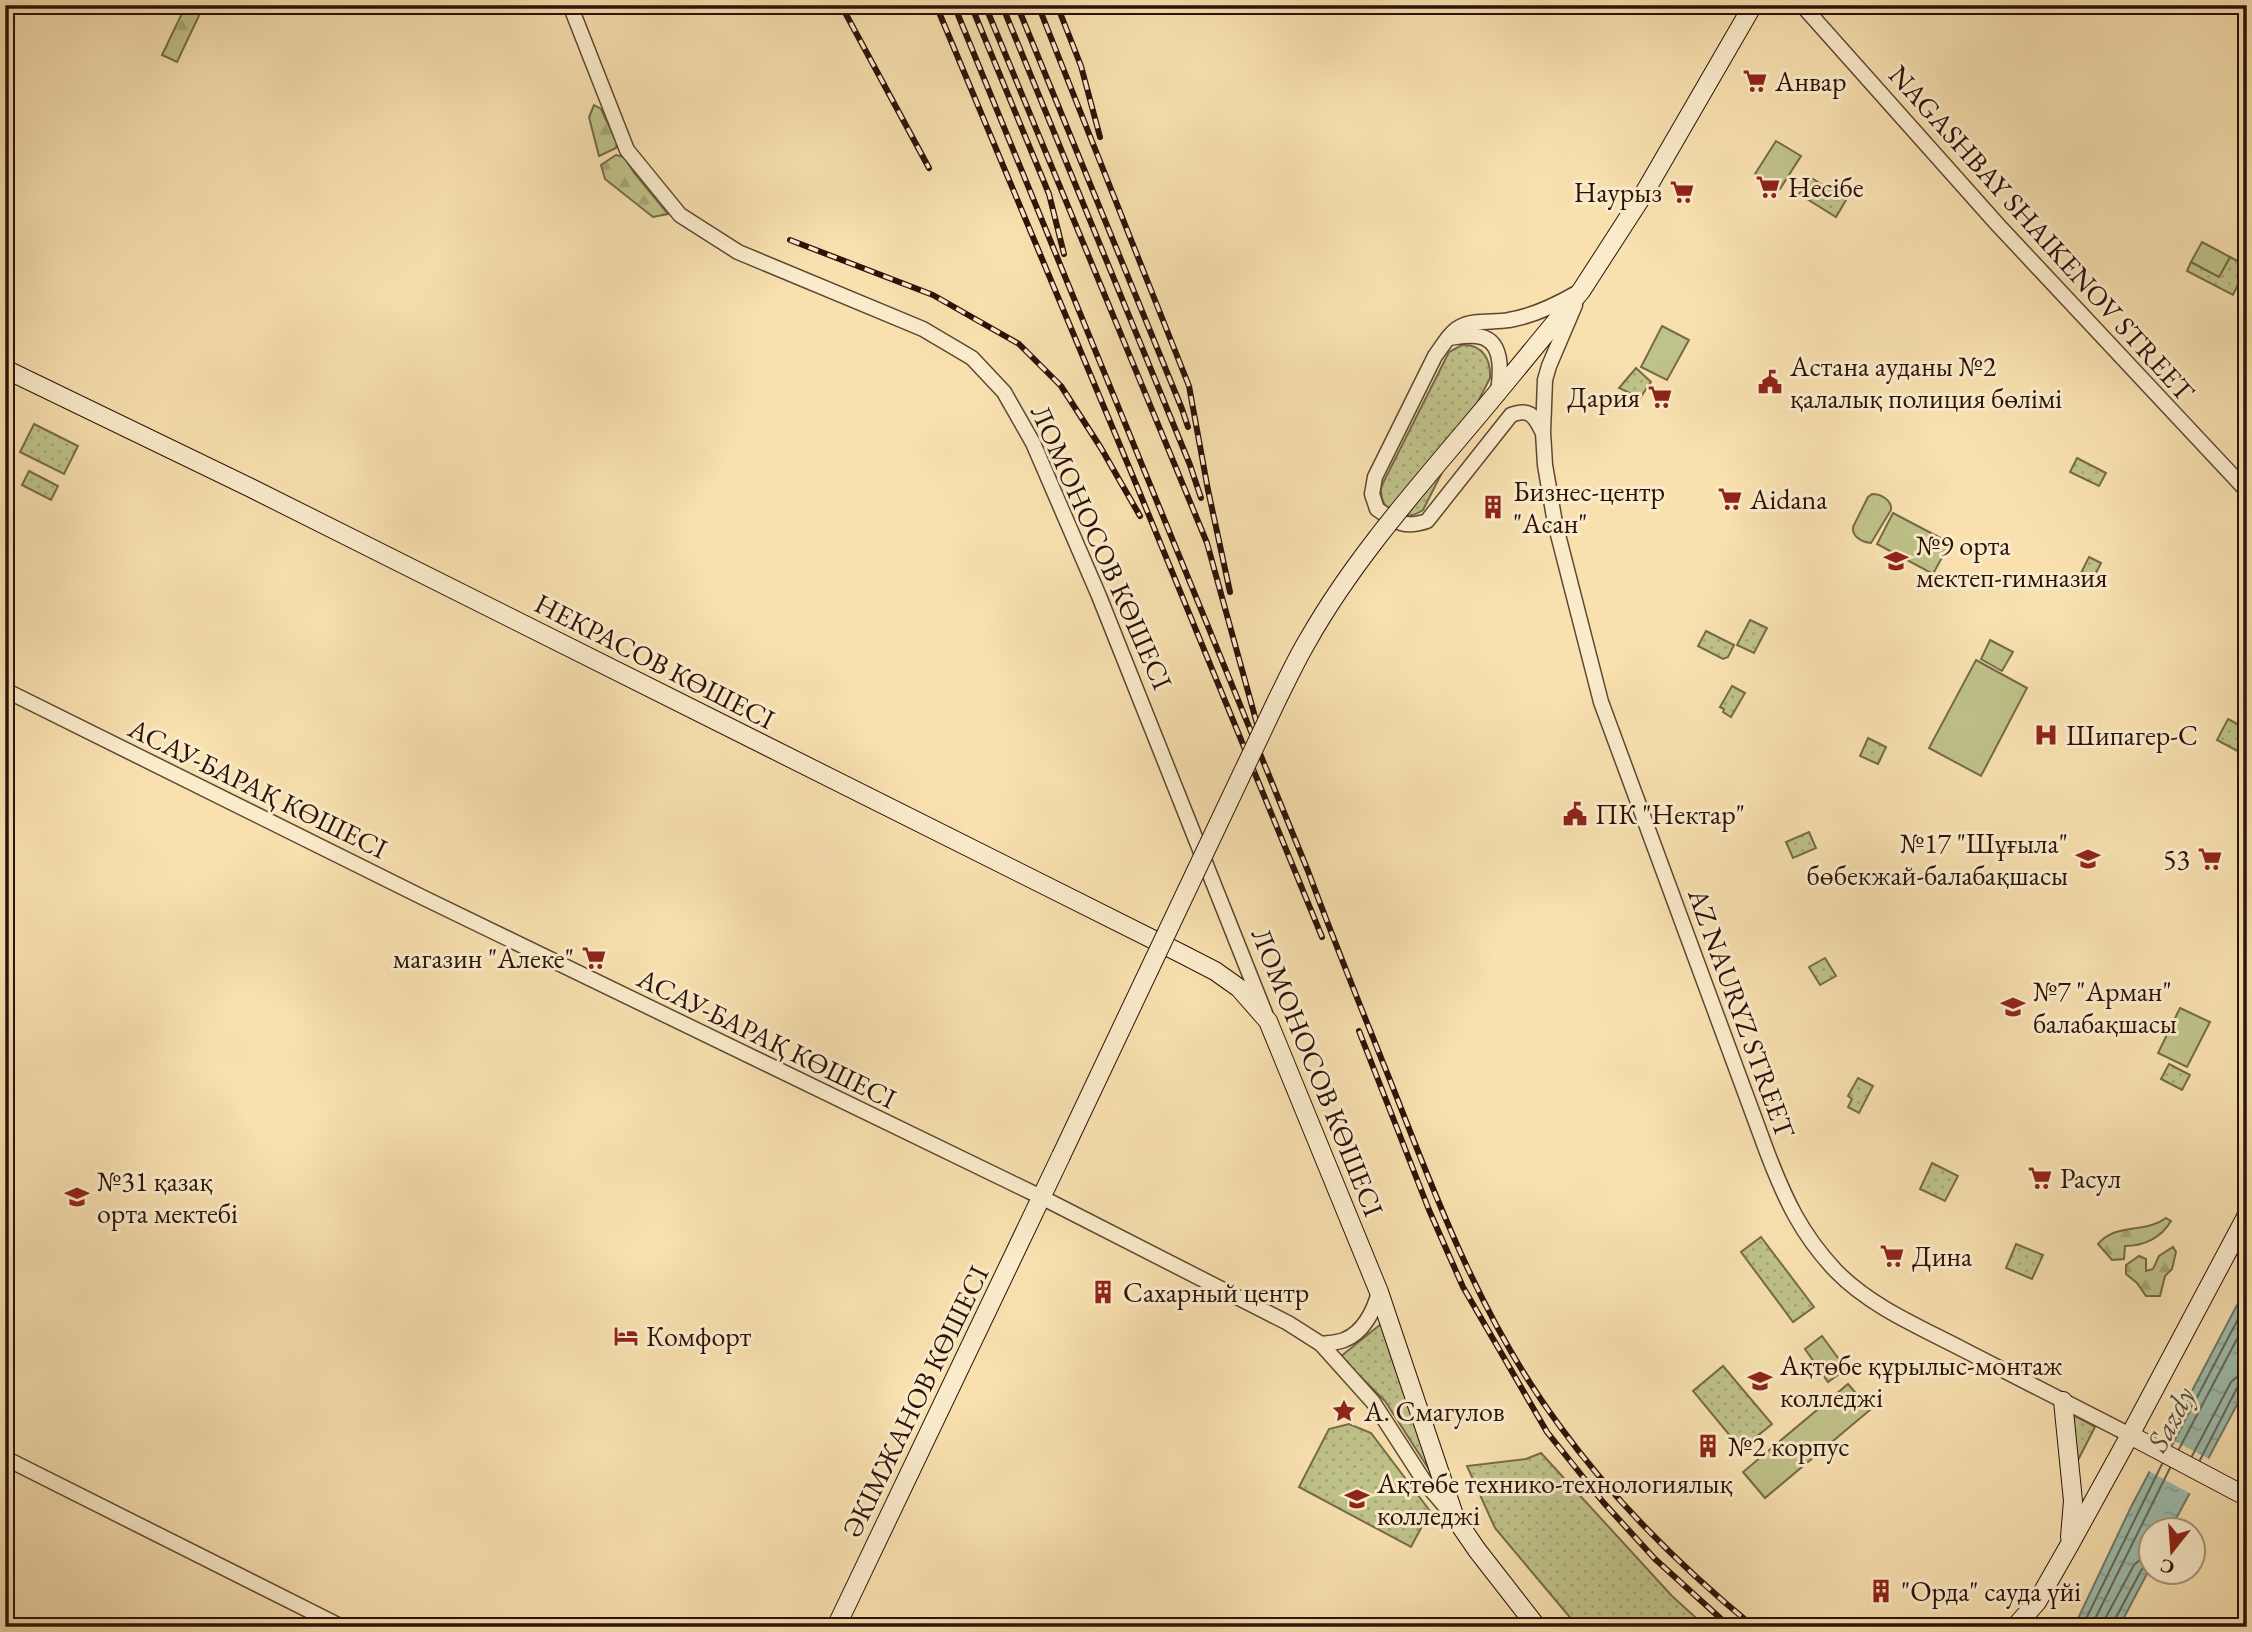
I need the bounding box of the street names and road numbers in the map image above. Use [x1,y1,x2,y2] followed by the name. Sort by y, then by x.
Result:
[1881,57,2203,409] street label: NAGASHBAY SHAIKENOV STREET
[1023,399,1181,695] street label: ЛОМОНОСОВ КӨШЕСІ
[529,585,781,737] street label: НЕКРАСОВ КӨШЕСІ
[122,709,394,867] street label: АСАУ-БАРАҚ КӨШЕСІ
[1680,883,1804,1143] street label: AZ NAURYZ STREET
[1244,922,1393,1222] street label: ЛОМОНОСОВ КӨШЕСІ
[631,959,903,1117] street label: АСАУ-БАРАҚ КӨШЕСІ
[834,1259,997,1543] street label: ӘКІМЖАНОВ КӨШЕСІ

